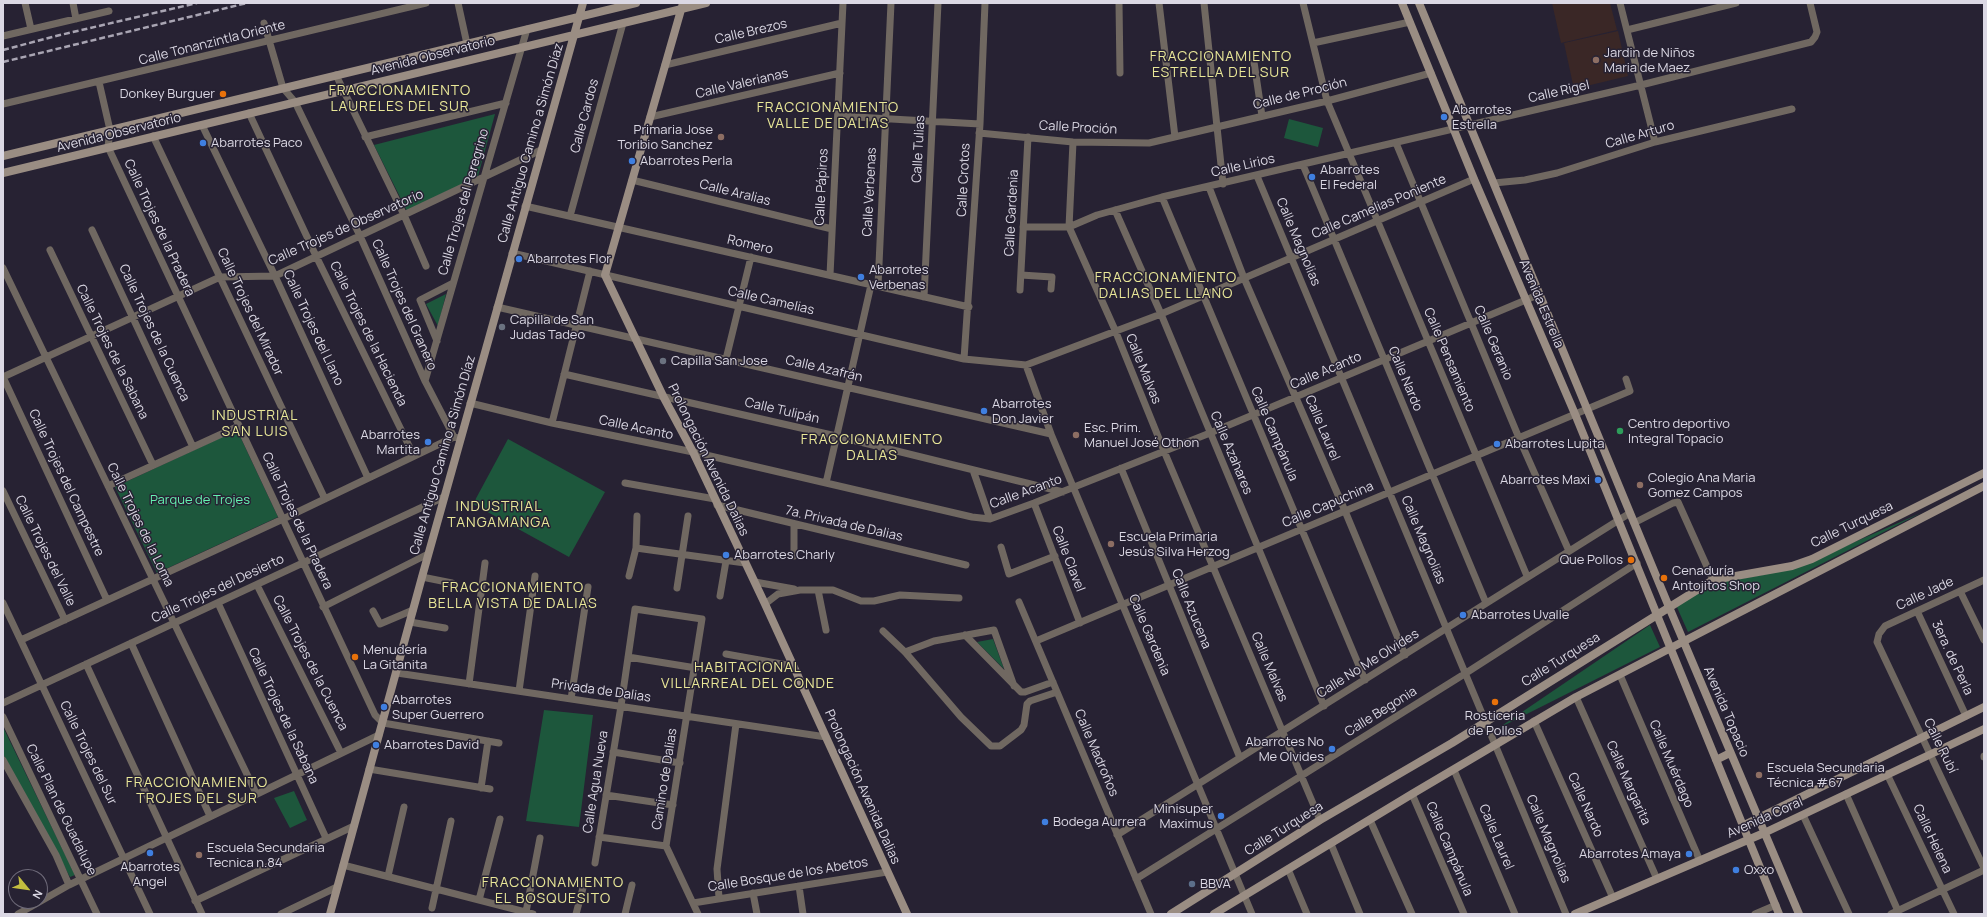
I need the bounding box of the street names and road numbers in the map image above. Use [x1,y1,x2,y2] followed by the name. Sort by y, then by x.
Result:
[713,16,789,48] street label: Calle Brezos
[137,17,287,69] street label: Calle Tonanzintla Oriente
[369,33,497,79] street label: Avenida Observatorio
[495,41,567,245] street label: Calle Antiguo Camino a Simón Díaz
[694,66,790,102] street label: Calle Valerianas
[1251,75,1349,113] street label: Calle de Proción
[568,77,602,155] street label: Calle Cardos
[1527,77,1591,107] street label: Calle Rigel
[55,110,183,156] street label: Avenida Observatorio
[909,115,929,183] street label: Calle Tulias
[1038,118,1118,138] street label: Calle Proción
[1604,118,1676,152] street label: Calle Arturo
[436,127,492,277] street label: Calle Trojes del Peregrino
[954,143,974,217] street label: Calle Crotos
[860,147,880,237] street label: Calle Verbenas
[812,148,832,226] street label: Calle Pápiros
[1210,151,1276,181] street label: Calle Lirios
[120,157,198,299] street label: Calle Trojes de la Pradera
[1002,169,1022,257] street label: Calle Gardenia
[1309,172,1449,242] street label: Calle Camelias Poniente
[698,177,772,209] street label: Calle Aralias
[266,187,426,269] street label: Calle Trojes de Observatorio
[1272,196,1324,288] street label: Calle Magnolias
[725,232,775,258] street label: Romero
[368,237,440,373] street label: Calle Trojes del Granero
[214,246,286,378] street label: Calle Trojes del Mirador
[1515,257,1567,351] street label: Avenida Estrella
[326,259,410,409] street label: Calle Trojes de la Hacienda
[115,262,193,404] street label: Calle Trojes de la Cuenca
[279,268,347,388] street label: Calle Trojes del Llano
[72,282,152,422] street label: Calle Trojes de la Sabana
[726,284,816,318] street label: Calle Camelias
[1470,303,1516,383] street label: Calle Geranio
[1420,306,1478,414] street label: Calle Pensamiento
[1122,332,1164,406] street label: Calle Malvas
[1384,344,1426,414] street label: Calle Nardo
[1288,349,1364,393] street label: Calle Acanto
[407,353,479,557] street label: Calle Antiguo Camino a Simón Díaz
[784,353,864,385] street label: Calle Azafrán
[664,381,752,539] street label: Prolongación Avenida Dalias
[1247,384,1301,484] street label: Calle Campánula
[1301,393,1343,463] street label: Calle Laurel
[743,395,821,427] street label: Calle Tulipán
[25,407,107,559] street label: Calle Trojes del Campestre
[1206,409,1256,497] street label: Calle Azahares
[597,412,675,444] street label: Calle Acanto
[258,450,336,592] street label: Calle Trojes de la Pradera
[103,461,177,589] street label: Calle Trojes de la Loma
[988,472,1064,512] street label: Calle Acanto
[1280,479,1376,531] street label: Calle Capuchina
[11,493,79,609] street label: Calle Trojes del Valle
[1397,494,1449,586] street label: Calle Magnolias
[1808,498,1896,552] street label: Calle Turquesa
[784,503,904,545] street label: 7a. Privada de Dalias
[1048,524,1088,594] street label: Calle Clavel
[149,551,287,627] street label: Calle Trojes del Desierto
[1168,567,1214,651] street label: Calle Azucena
[1894,574,1956,614] street label: Calle Jade
[1125,592,1173,678] street label: Calle Gardenia
[269,593,351,733] street label: Calle Trojes de la Cuenca
[1928,618,1976,698] street label: 3era. de Perla
[1314,626,1422,702] street label: Calle No Me Olvides
[1247,630,1291,704] street label: Calle Malvas
[1519,630,1603,690] street label: Calle Turquesa
[245,646,321,786] street label: Calle Trojes de la Sabana
[1700,664,1752,760] street label: Avenida Topacio
[550,676,652,706] street label: Privada de Dalias
[1342,684,1420,740] street label: Calle Begonia
[56,698,120,808] street label: Calle Trojes del Sur
[821,707,903,867] street label: Prolongación Avenida Dalias
[1071,707,1121,799] street label: Calle Madroños
[1920,716,1960,776] street label: Calle Rubí
[1645,718,1697,810] street label: Calle Muérdago
[649,727,681,831] street label: Camino de Dalias
[580,730,612,834] street label: Calle Agua Nueva
[1602,739,1654,827] street label: Calle Margarita
[22,742,100,878] street label: Calle Plan de Guadalupe
[1564,770,1606,840] street label: Calle Nardo
[1522,793,1574,885] street label: Calle Magnolias
[1725,794,1805,842] street label: Avenida Coral
[1242,799,1326,859] street label: Calle Turquesa
[1422,799,1476,899] street label: Calle Campánula
[1475,802,1517,872] street label: Calle Laurel
[1909,802,1955,876] street label: Calle Helena
[707,855,869,895] street label: Calle Bosque de los Abetos

